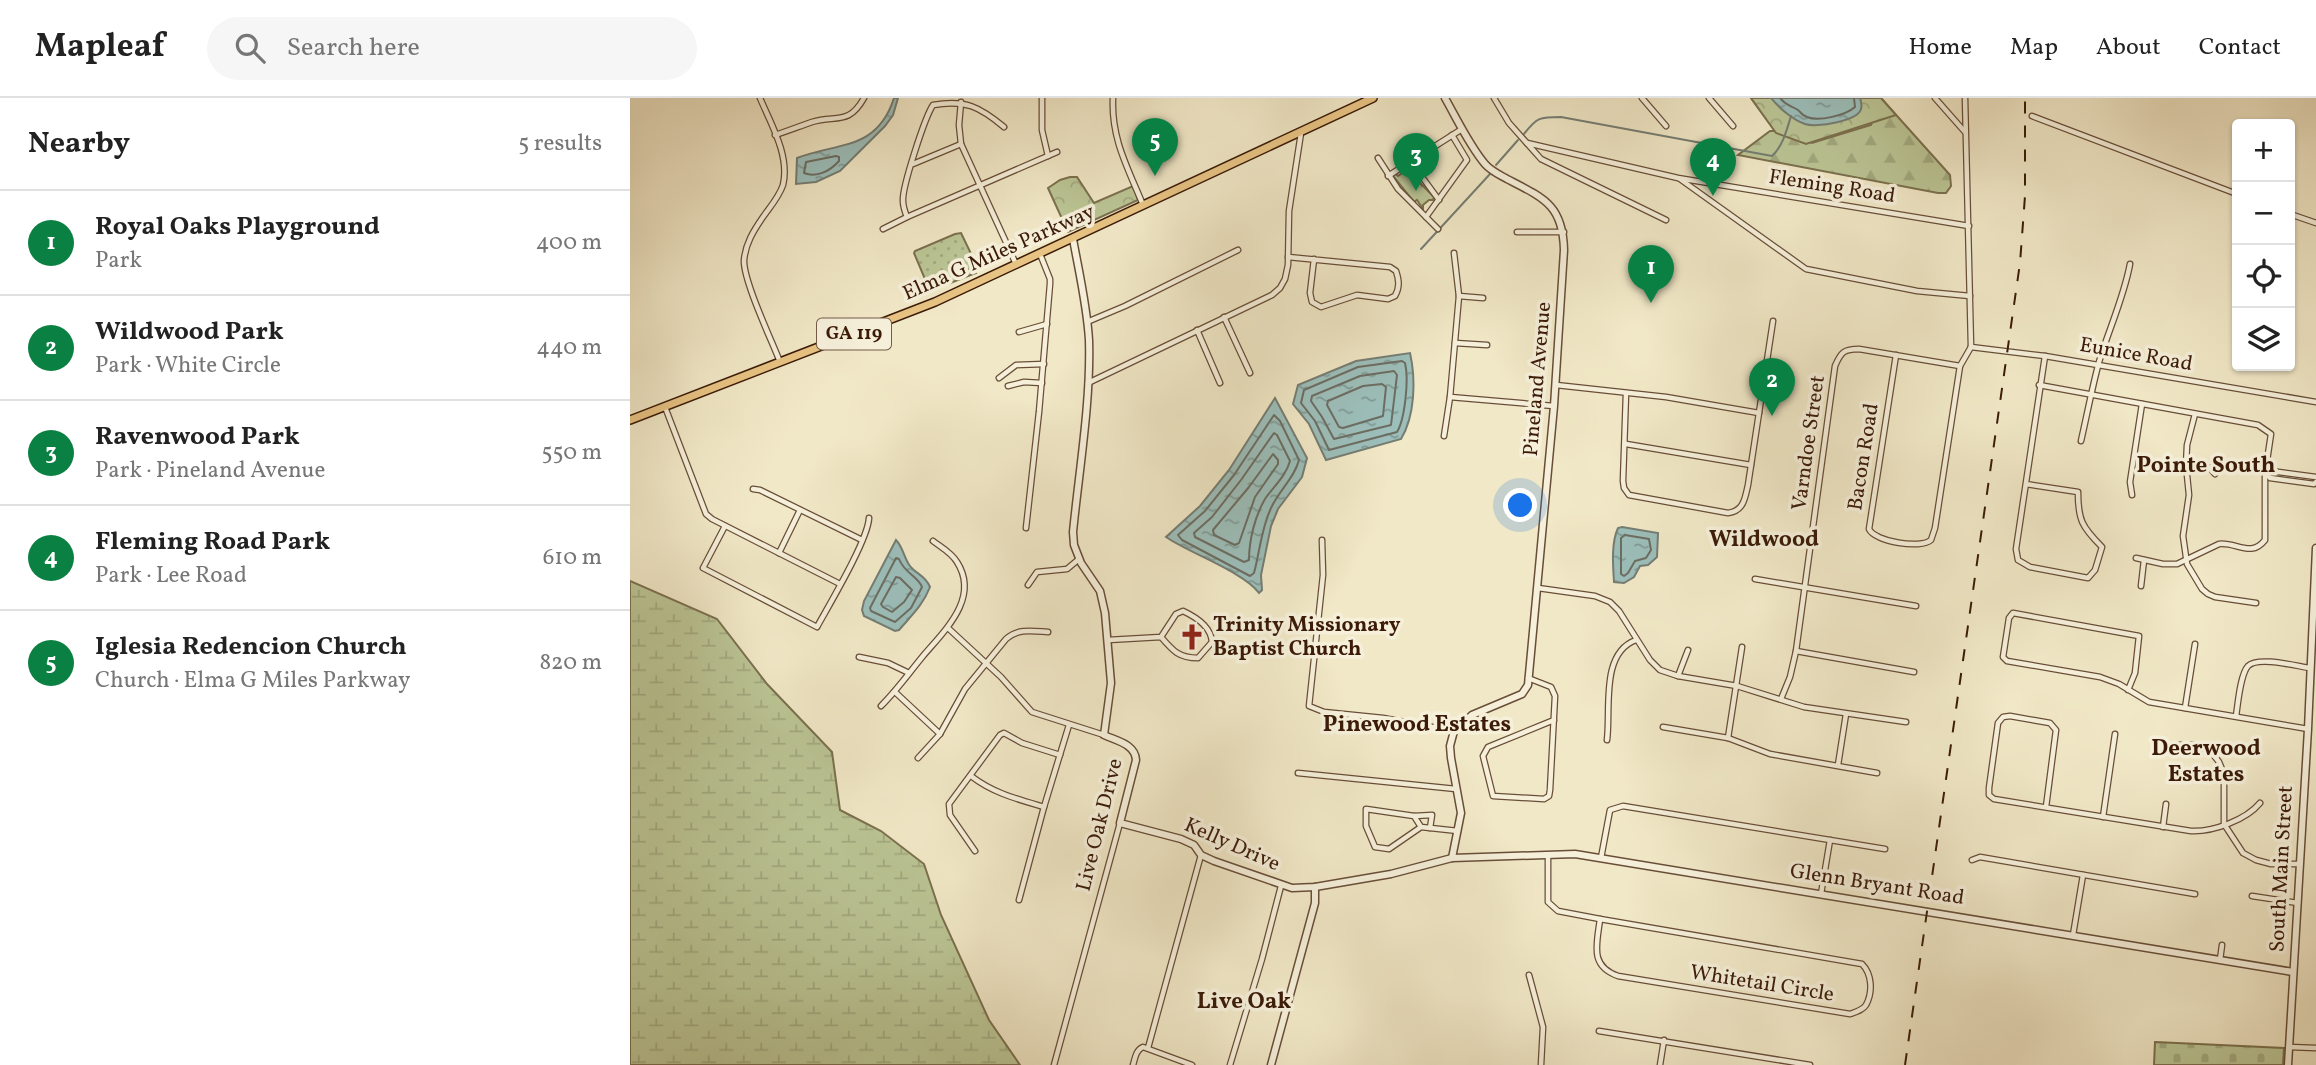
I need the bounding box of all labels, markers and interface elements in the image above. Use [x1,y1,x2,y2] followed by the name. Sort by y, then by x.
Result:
[207,17,697,80] search box
[35,25,165,71] text: Mapleaf
[231,29,269,67] icon: search
[287,30,420,66] text: Search here
[1908,31,1972,65] text: Home
[2010,31,2058,65] text: Map
[2096,31,2161,65] text: About
[2199,31,2281,65] text: Contact
[1132,118,1178,176] pin: 5
[2232,119,2295,371] map controls
[2232,119,2295,182] button: +
[28,123,130,165] text: Nearby
[518,128,602,160] text: 5 results
[1393,133,1439,191] pin: 3
[1690,138,1736,196] pin: 4
[1767,163,1897,211] street label: Fleming Road
[2232,182,2295,245] button: −
[898,197,1100,308] street label: Elma G Miles Parkway
[95,209,380,245] text: Royal Oaks Playground
[46,227,56,259] text: 1
[536,227,602,259] text: 400 m
[95,245,142,277] text: Park
[1628,245,1674,303] pin: 1
[2232,245,2295,308] button: locate
[1517,300,1559,457] street label: Pineland Avenue
[2232,308,2295,371] button: layers
[95,314,284,350] text: Wildwood Park
[817,318,891,350] road number: GA 119
[2077,331,2195,379] street label: Eunice Road
[45,332,57,364] text: 2
[536,332,602,364] text: 440 m
[95,350,281,382] text: Park · White Circle
[1749,358,1795,416] pin: 2
[1785,373,1833,513] street label: Varndoe Street
[1841,401,1887,513] street label: Bacon Road
[95,419,300,455] text: Ravenwood Park
[45,437,57,469] text: 3
[542,437,602,469] text: 550 m
[2137,450,2275,482] district label: Pointe South
[95,455,325,487] text: Park · Pineland Avenue
[1503,488,1537,522] your location
[95,524,330,560] text: Fleming Road Park
[1709,524,1819,556] district label: Wildwood
[44,542,58,574] text: 4
[543,542,602,574] text: 610 m
[95,560,247,592] text: Park · Lee Road
[1213,611,1401,664] place label: Trinity Missionary Baptist Church
[1177,622,1207,652] church icon: Trinity Missionary Baptist Church
[95,629,407,665] text: Iglesia Redencion Church
[45,647,57,679] text: 5
[539,647,602,679] text: 820 m
[95,665,411,697] text: Church · Elma G Miles Parkway
[1323,709,1511,741] district label: Pinewood Estates
[2151,733,2261,791] district label: Deerwood Estates
[1069,756,1131,894] street label: Live Oak Drive
[2263,785,2301,953] street label: South Main Street
[1179,811,1285,879] street label: Kelly Drive
[1788,857,1966,913] street label: Glenn Bryant Road
[1688,958,1836,1010] street label: Whitetail Circle
[1197,986,1291,1018] district label: Live Oak

